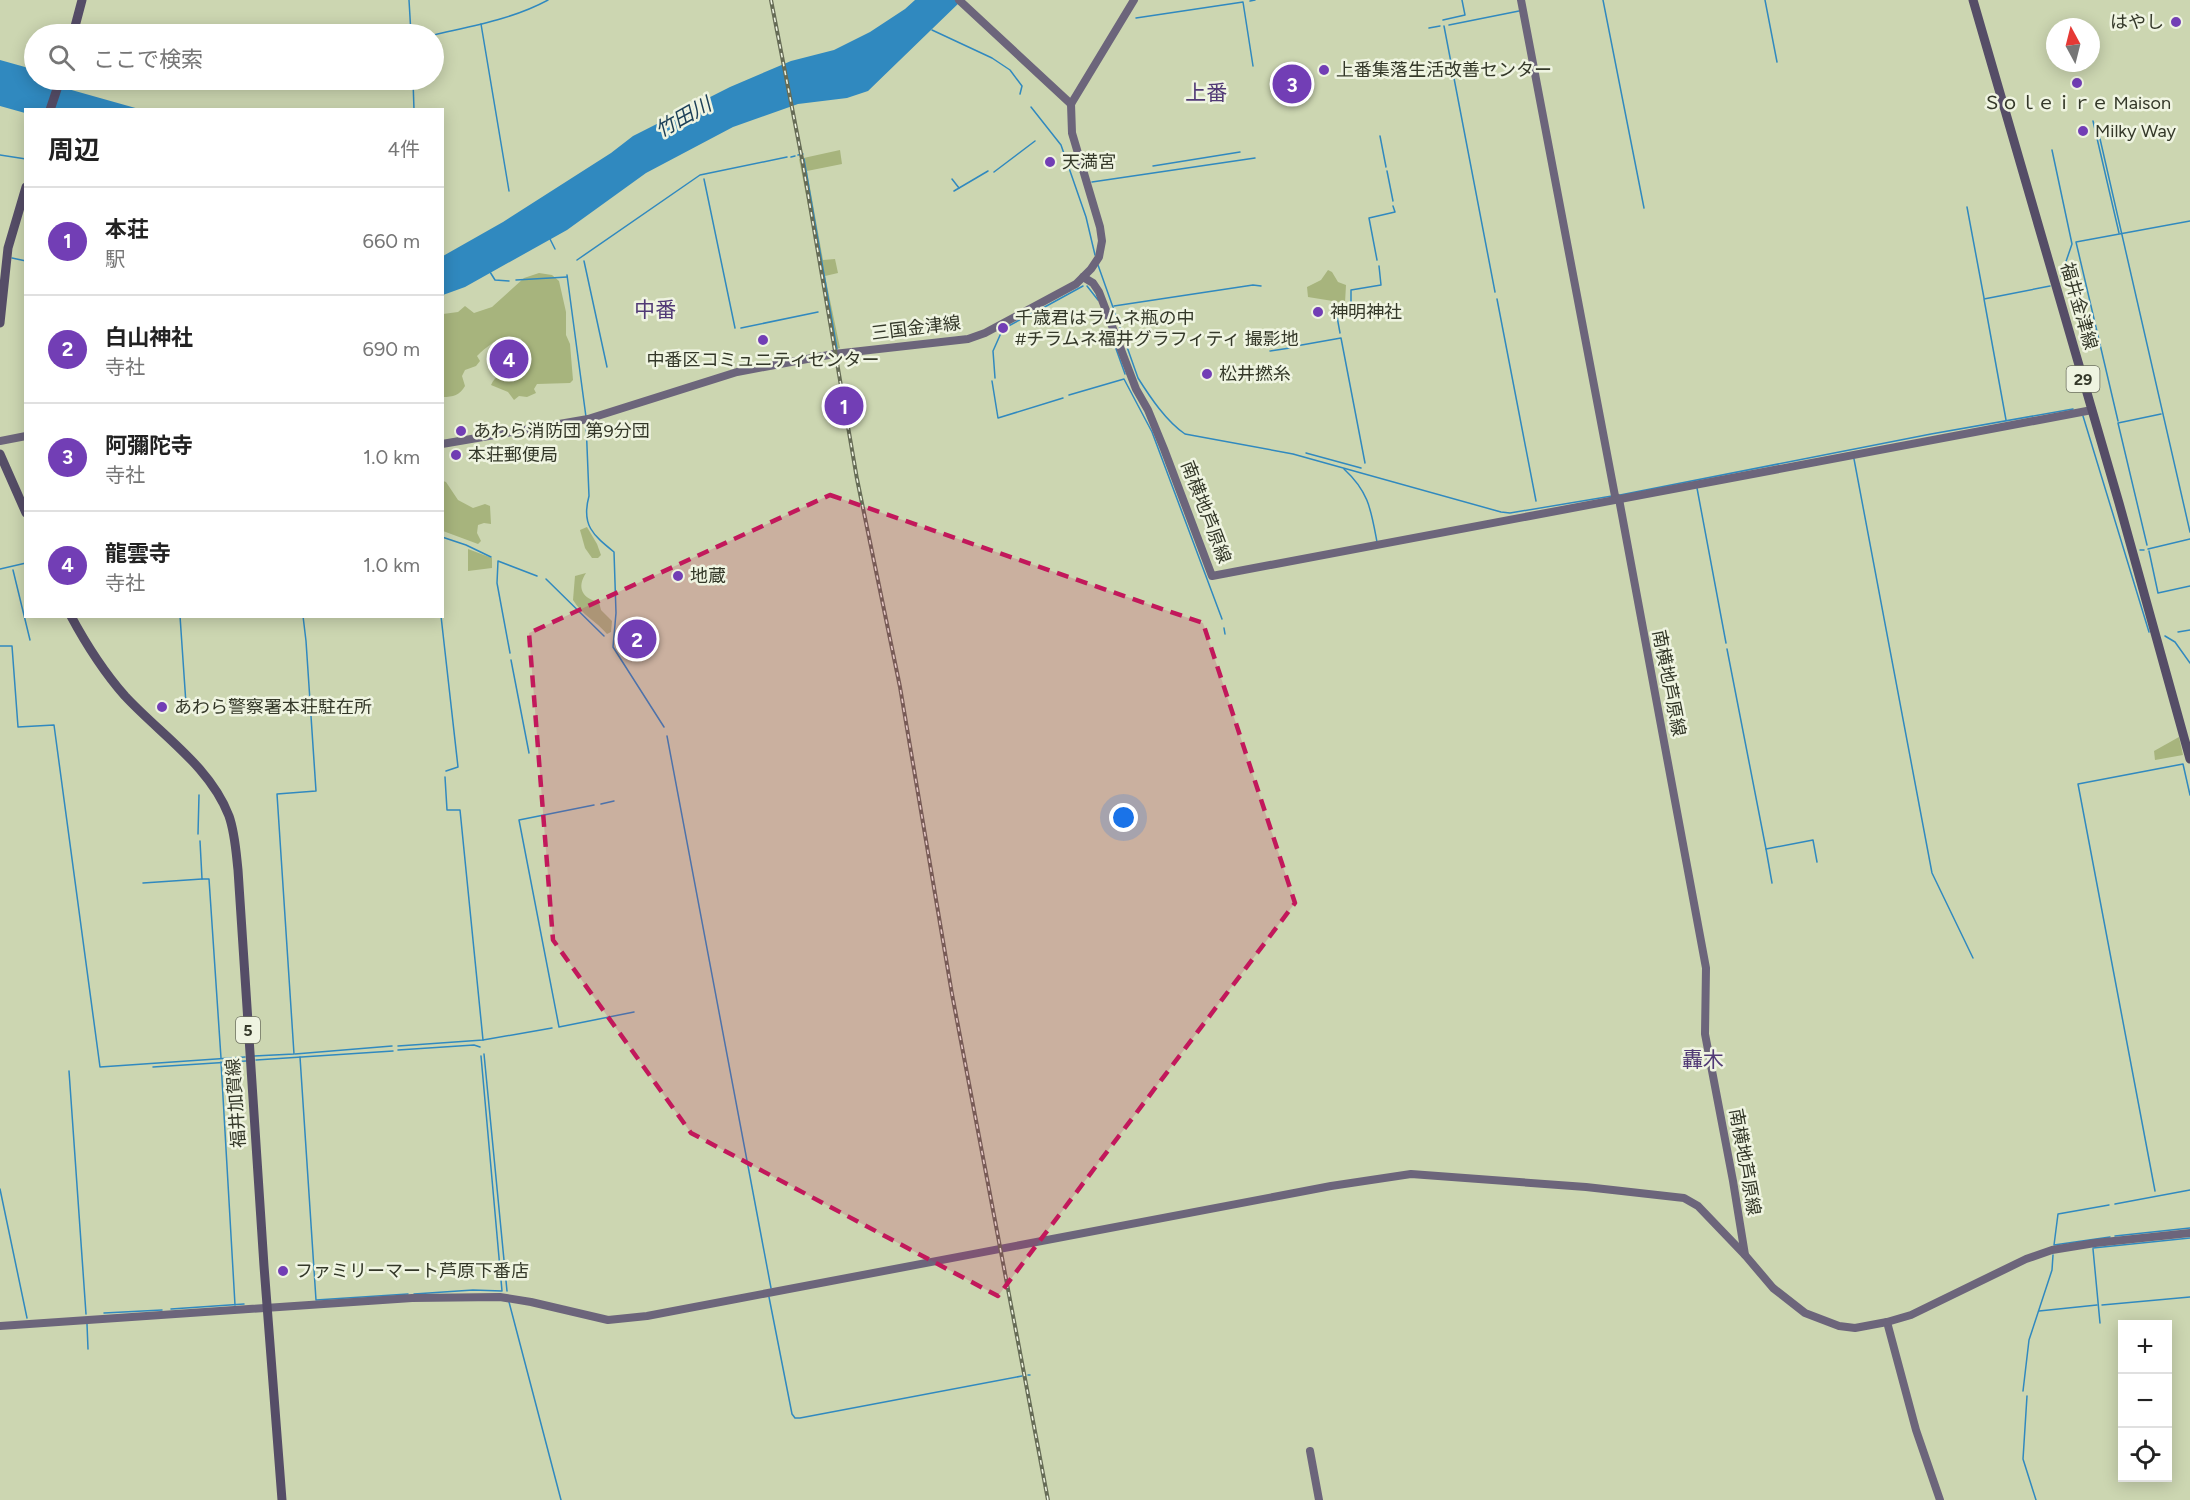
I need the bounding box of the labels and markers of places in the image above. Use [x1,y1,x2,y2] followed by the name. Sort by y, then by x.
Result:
[2110,11,2164,33] place label: はやし
[2169,15,2183,29] marker: はやし
[1336,59,1552,81] place label: 上番集落生活改善センター
[1272,62,1312,106] pin: 3
[1317,63,1331,77] marker: 上番集落生活改善センター
[2070,76,2084,90] marker: Ｓｏｌｅｉｒｅ Maison
[1983,92,2171,114] place label: Ｓｏｌｅｉｒｅ Maison
[2095,120,2177,142] place label: Milky Way
[2076,124,2090,138] marker: Milky Way
[1062,151,1116,173] place label: 天満宮
[1043,155,1057,169] marker: 天満宮
[1330,301,1402,323] place label: 神明神社
[1311,305,1325,319] marker: 神明神社
[1015,307,1299,350] place label: 千歳君はラムネ瓶の中 #チラムネ福井グラフィティ 撮影地
[996,321,1010,335] marker: 千歳君はラムネ瓶の中 #チラムネ福井グラフィティ 撮影地
[756,333,770,347] marker: 中番区コミュニティセンター
[490,336,528,382] pin: 4
[647,349,879,371] place label: 中番区コミュニティセンター
[1219,363,1291,385] place label: 松井撚糸
[1200,367,1214,381] marker: 松井撚糸
[824,384,864,428] pin: 1
[473,420,650,442] place label: あわら消防団 第9分団
[454,424,468,438] marker: あわら消防団 第9分団
[468,444,558,466] place label: 本荘郵便局
[449,448,463,462] marker: 本荘郵便局
[690,565,726,587] place label: 地蔵
[671,569,685,583] marker: 地蔵
[618,616,656,662] pin: 2
[174,696,372,718] place label: あわら警察署本荘駐在所
[155,700,169,714] marker: あわら警察署本荘駐在所
[295,1260,529,1282] place label: ファミリーマート芦原下番店
[276,1264,290,1278] marker: ファミリーマート芦原下番店

